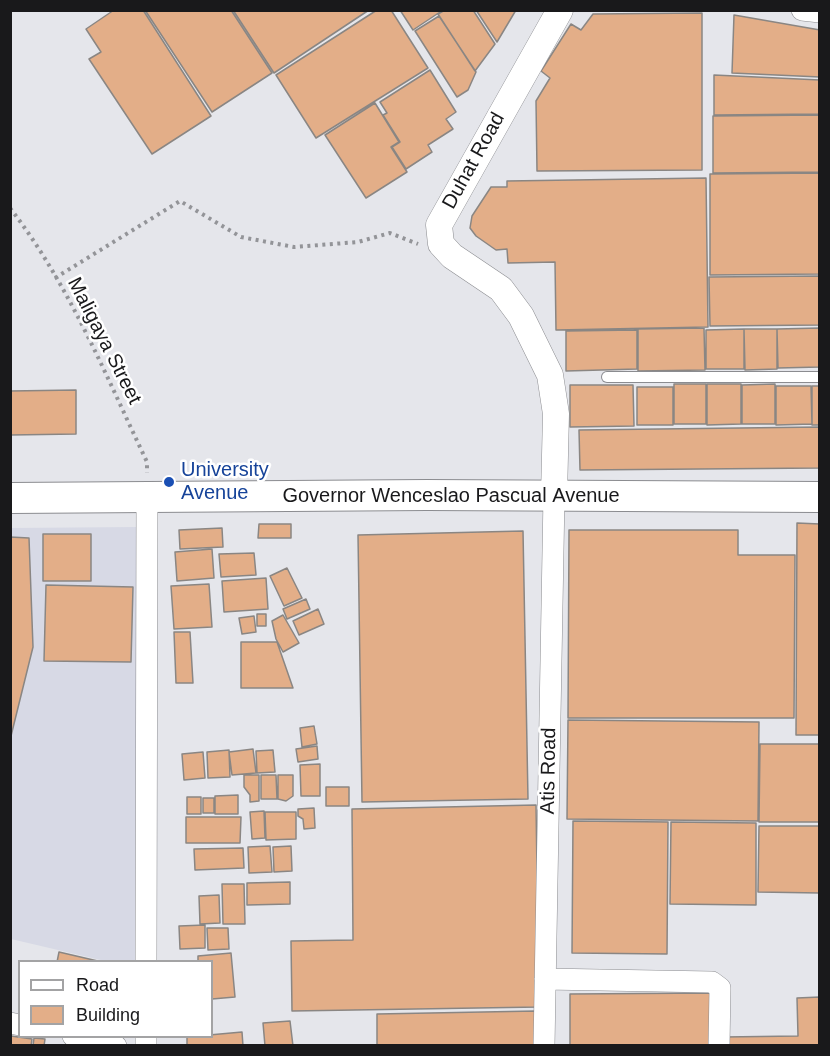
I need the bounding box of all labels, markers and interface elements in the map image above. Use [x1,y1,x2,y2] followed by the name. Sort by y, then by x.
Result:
[438,109,510,213] street label: Duhat Road
[62,274,146,408] street label: Maligaya Street
[181,458,269,505] place label: University Avenue
[162,475,176,489] marker: University Avenue
[282,484,620,508] street label: Governor Wenceslao Pascual Avenue
[536,727,562,815] street label: Atis Road
[18,960,213,1038] legend
[76,975,119,995] text: Road
[76,1005,140,1025] text: Building

